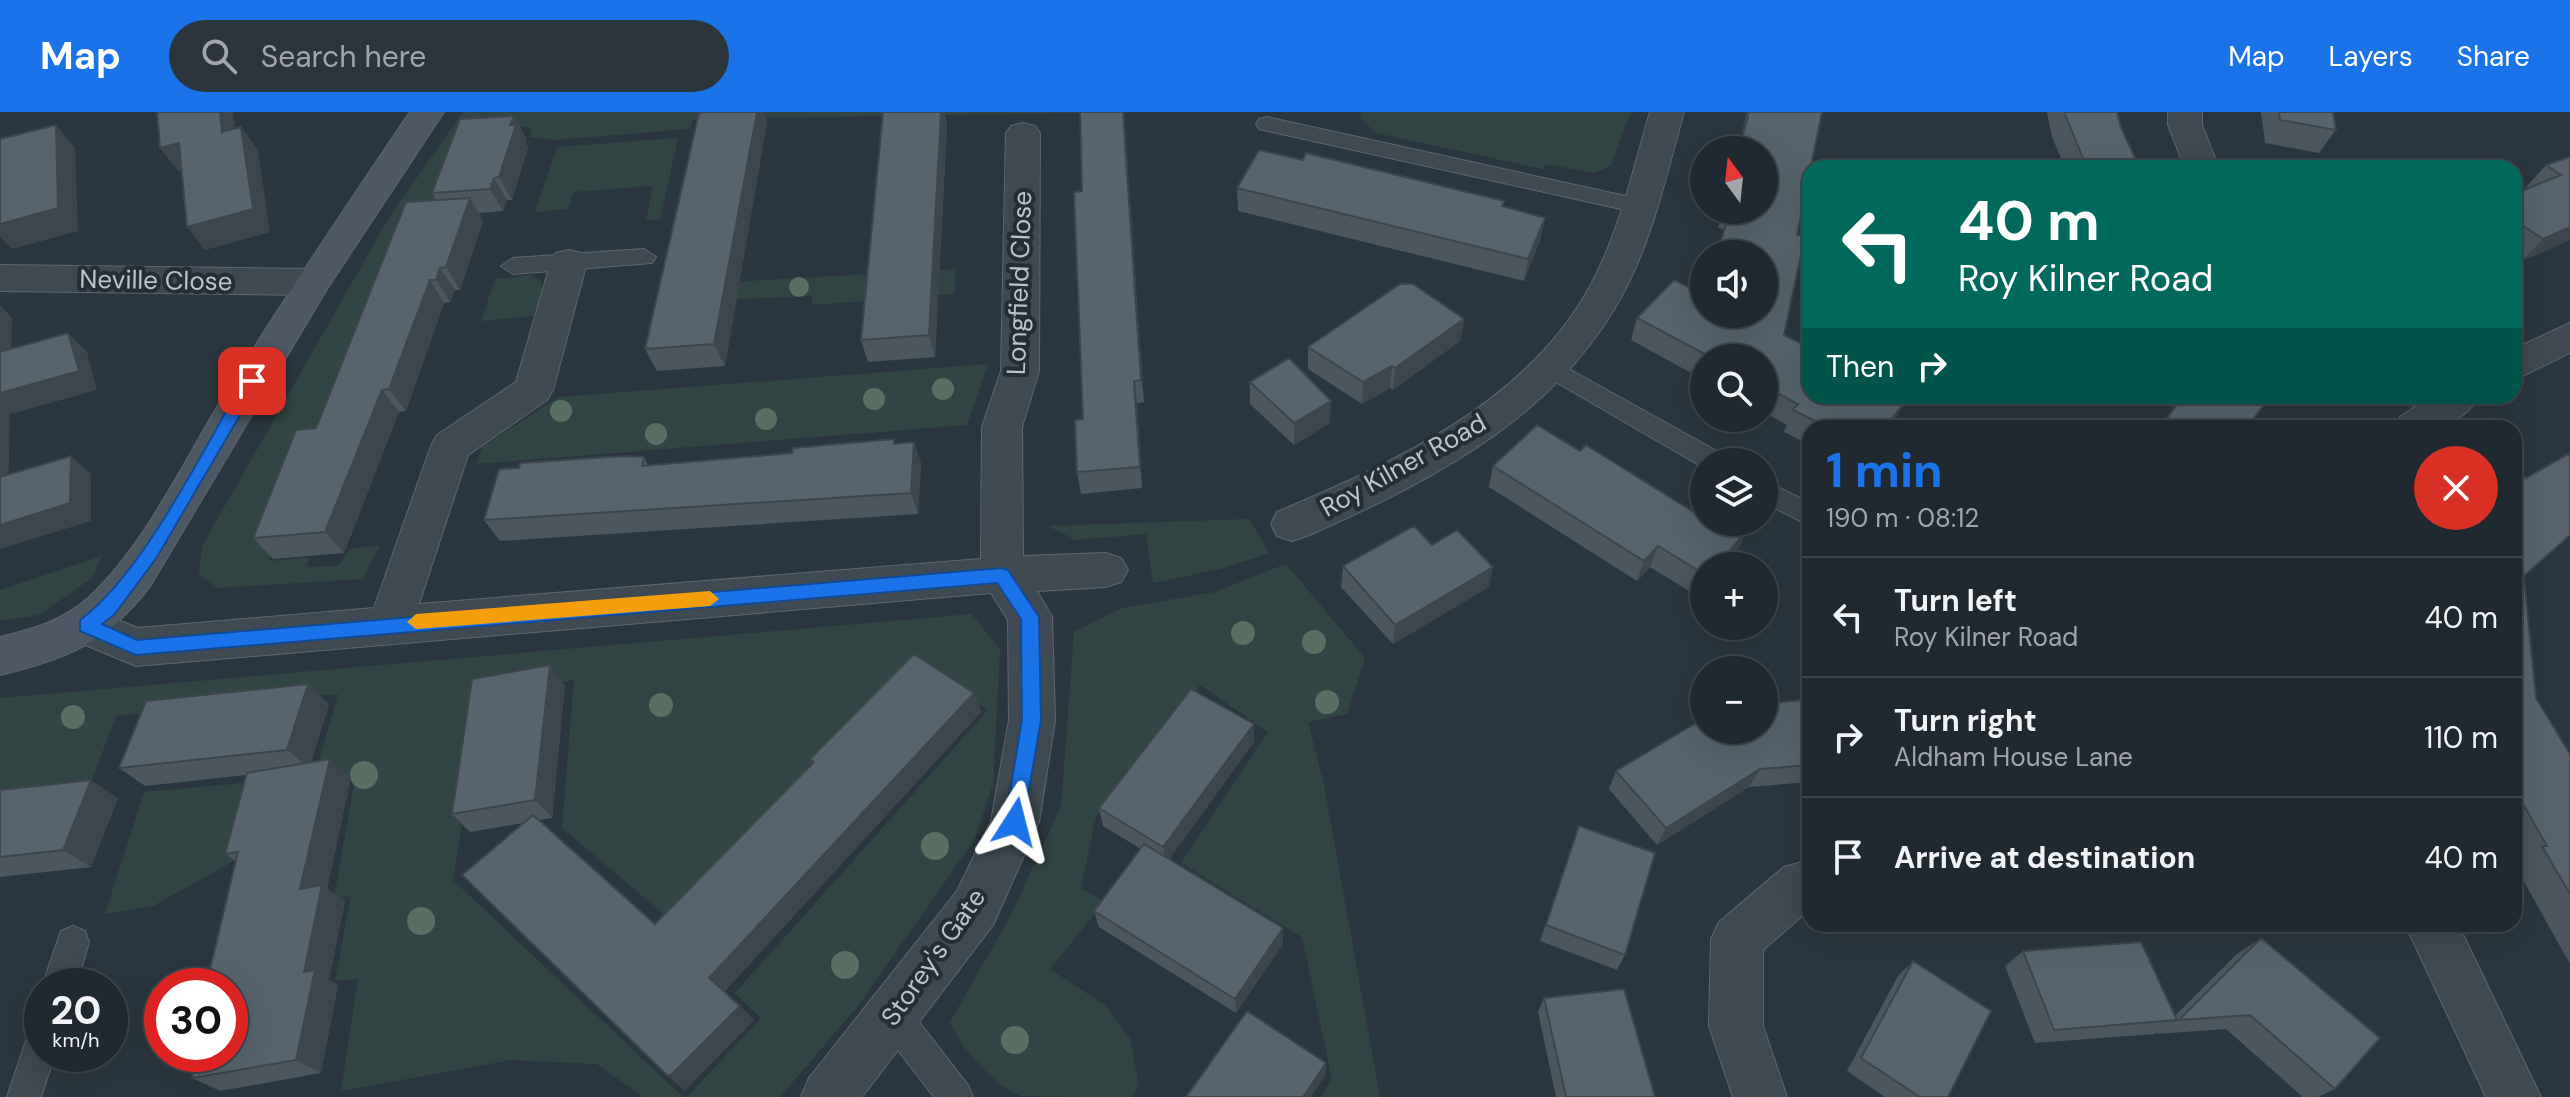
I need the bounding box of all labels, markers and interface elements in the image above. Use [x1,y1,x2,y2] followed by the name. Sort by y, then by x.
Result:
[169,20,729,92] search box
[40,31,121,81] text: Map
[197,34,241,78] icon: search
[261,37,426,76] text: Search here
[2228,38,2285,75] text: Map
[2329,38,2413,75] text: Layers
[2457,38,2530,75] text: Share
[1690,136,1778,224] north arrow
[1690,136,1778,744] map controls
[1958,184,2100,257] text: 40 m
[999,190,1039,376] street label: Longfield Close
[1826,192,1930,296] icon: left
[1690,240,1778,328] button: sound
[1958,255,2213,302] text: Roy Kilner Road
[79,262,233,298] street label: Neville Close
[1690,344,1778,432] button: search
[1910,344,1954,388] icon: right
[218,347,286,415] pin
[1826,347,1894,386] text: Then
[230,359,274,403] icon: arrive
[1314,405,1492,525] street label: Roy Kilner Road
[1826,439,1943,502] text: 1 min
[2414,446,2498,530] button: close
[1690,448,1778,536] button: layers
[1826,501,1979,535] text: 190 m · 08:12
[1690,552,1778,640] button: +
[1894,581,2017,620] text: Turn left
[1826,595,1870,639] icon: left
[2425,598,2498,637] text: 40 m
[1894,620,2078,654] text: Roy Kilner Road
[1690,656,1778,744] button: −
[1894,701,2037,740] text: Turn right
[1826,715,1870,759] icon: right
[2424,718,2498,757] text: 110 m
[1894,740,2133,774] text: Aldham House Lane
[973,780,1057,864] position arrow
[1826,835,1870,879] icon: arrive
[1894,838,2195,877] text: Arrive at destination
[2425,838,2498,877] text: 40 m
[873,882,993,1032] street label: Storey's Gate
[144,968,248,1072] speed limit sign: 30
[50,984,102,1036] text: 20
[52,1027,100,1053] text: km/h

